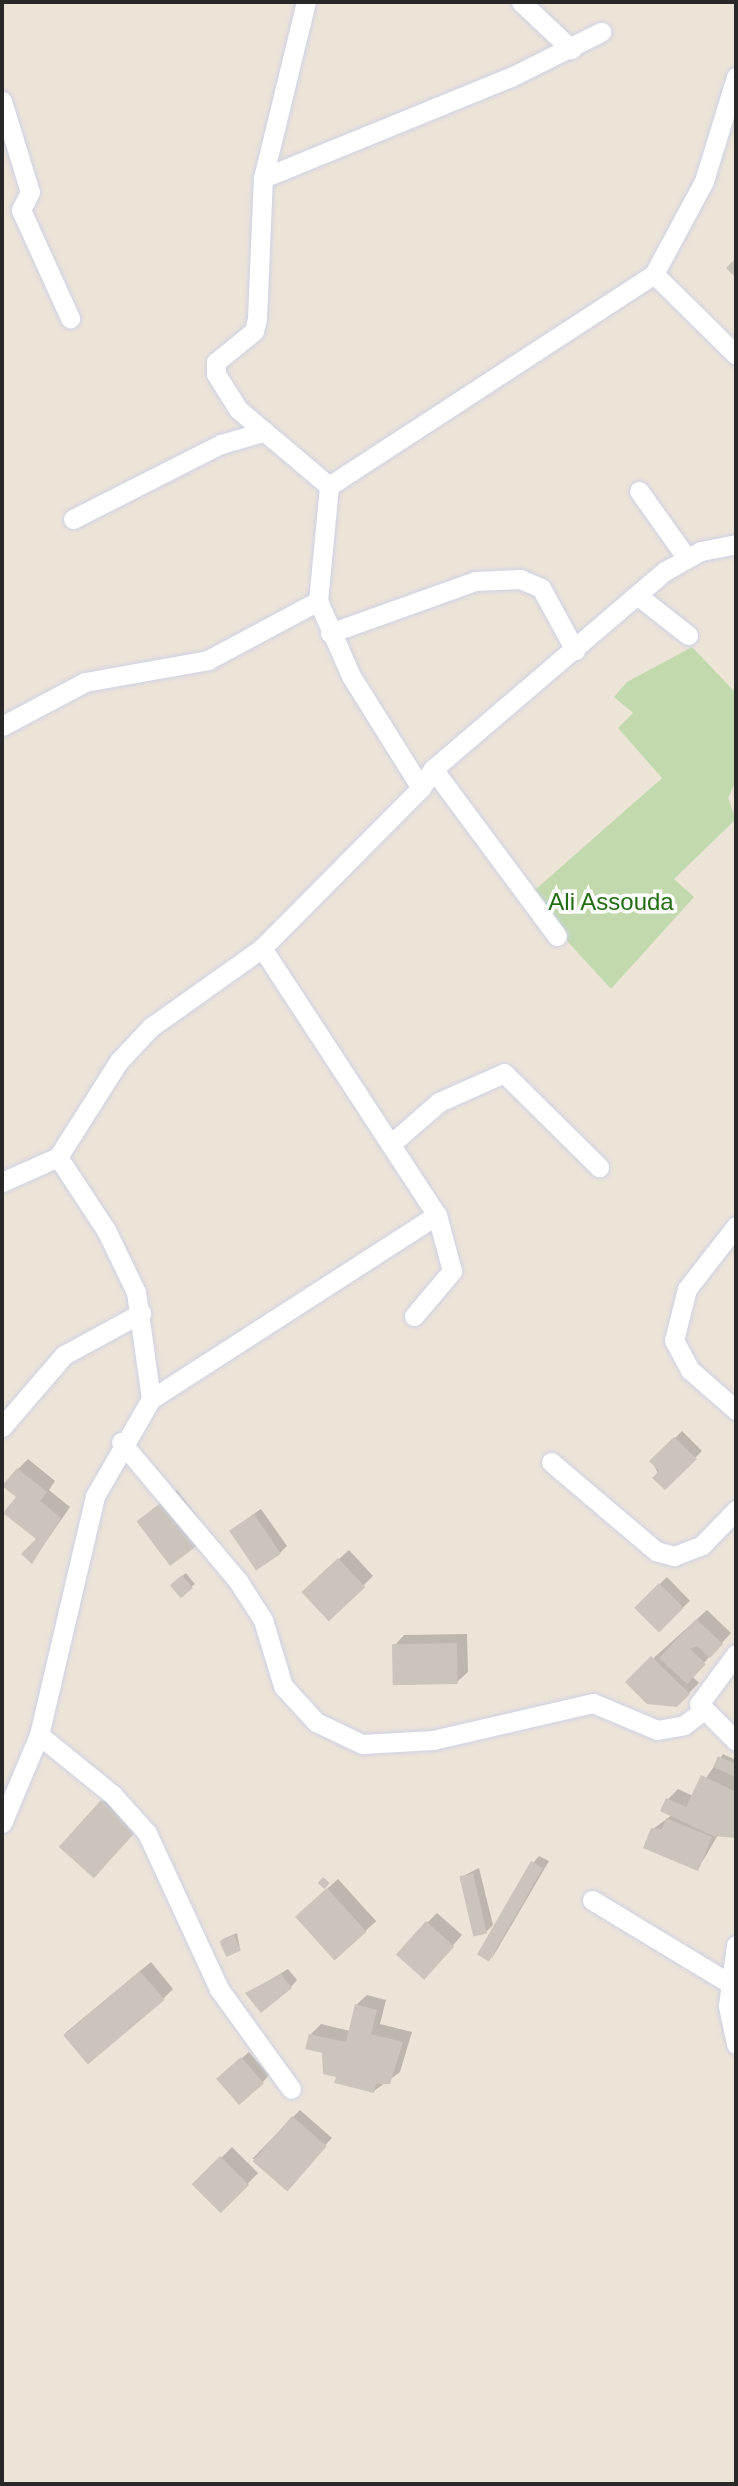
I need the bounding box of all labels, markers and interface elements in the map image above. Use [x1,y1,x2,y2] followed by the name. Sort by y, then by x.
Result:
[548,888,674,916] park label: Ali Assouda

